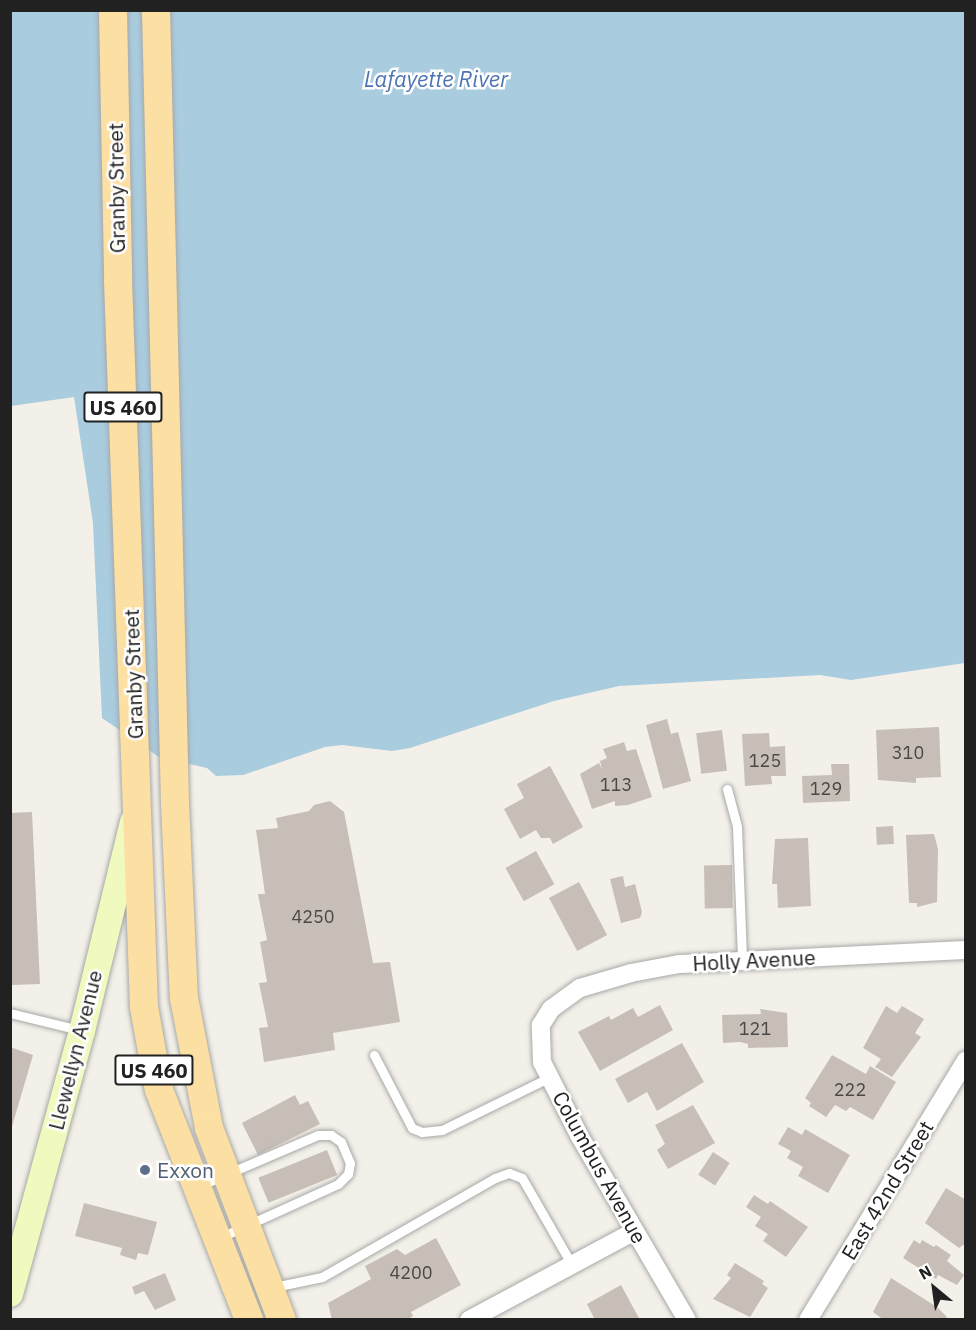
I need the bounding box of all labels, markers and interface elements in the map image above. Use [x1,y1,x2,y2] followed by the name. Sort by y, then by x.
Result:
[364,66,508,92] water label: Lafayette River
[102,123,130,253] street label: Granby Street
[82,390,164,424] road number: US 460
[118,608,148,740] street label: Granby Street
[892,742,924,764] house number: 310
[749,750,781,772] house number: 125
[600,774,632,796] house number: 113
[810,778,842,800] house number: 129
[291,906,335,928] house number: 4250
[692,944,816,976] street label: Holly Avenue
[43,967,107,1133] street label: Llewellyn Avenue
[739,1018,771,1040] house number: 121
[114,1053,195,1087] road number: US 460
[834,1079,866,1101] house number: 222
[548,1086,652,1248] street label: Columbus Avenue
[836,1116,938,1264] street label: East 42nd Street
[157,1157,214,1183] place label: Exxon
[138,1163,152,1177] marker: Exxon
[904,1258,964,1318] north arrow
[915,1261,935,1284] text: N
[389,1262,433,1284] house number: 4200

